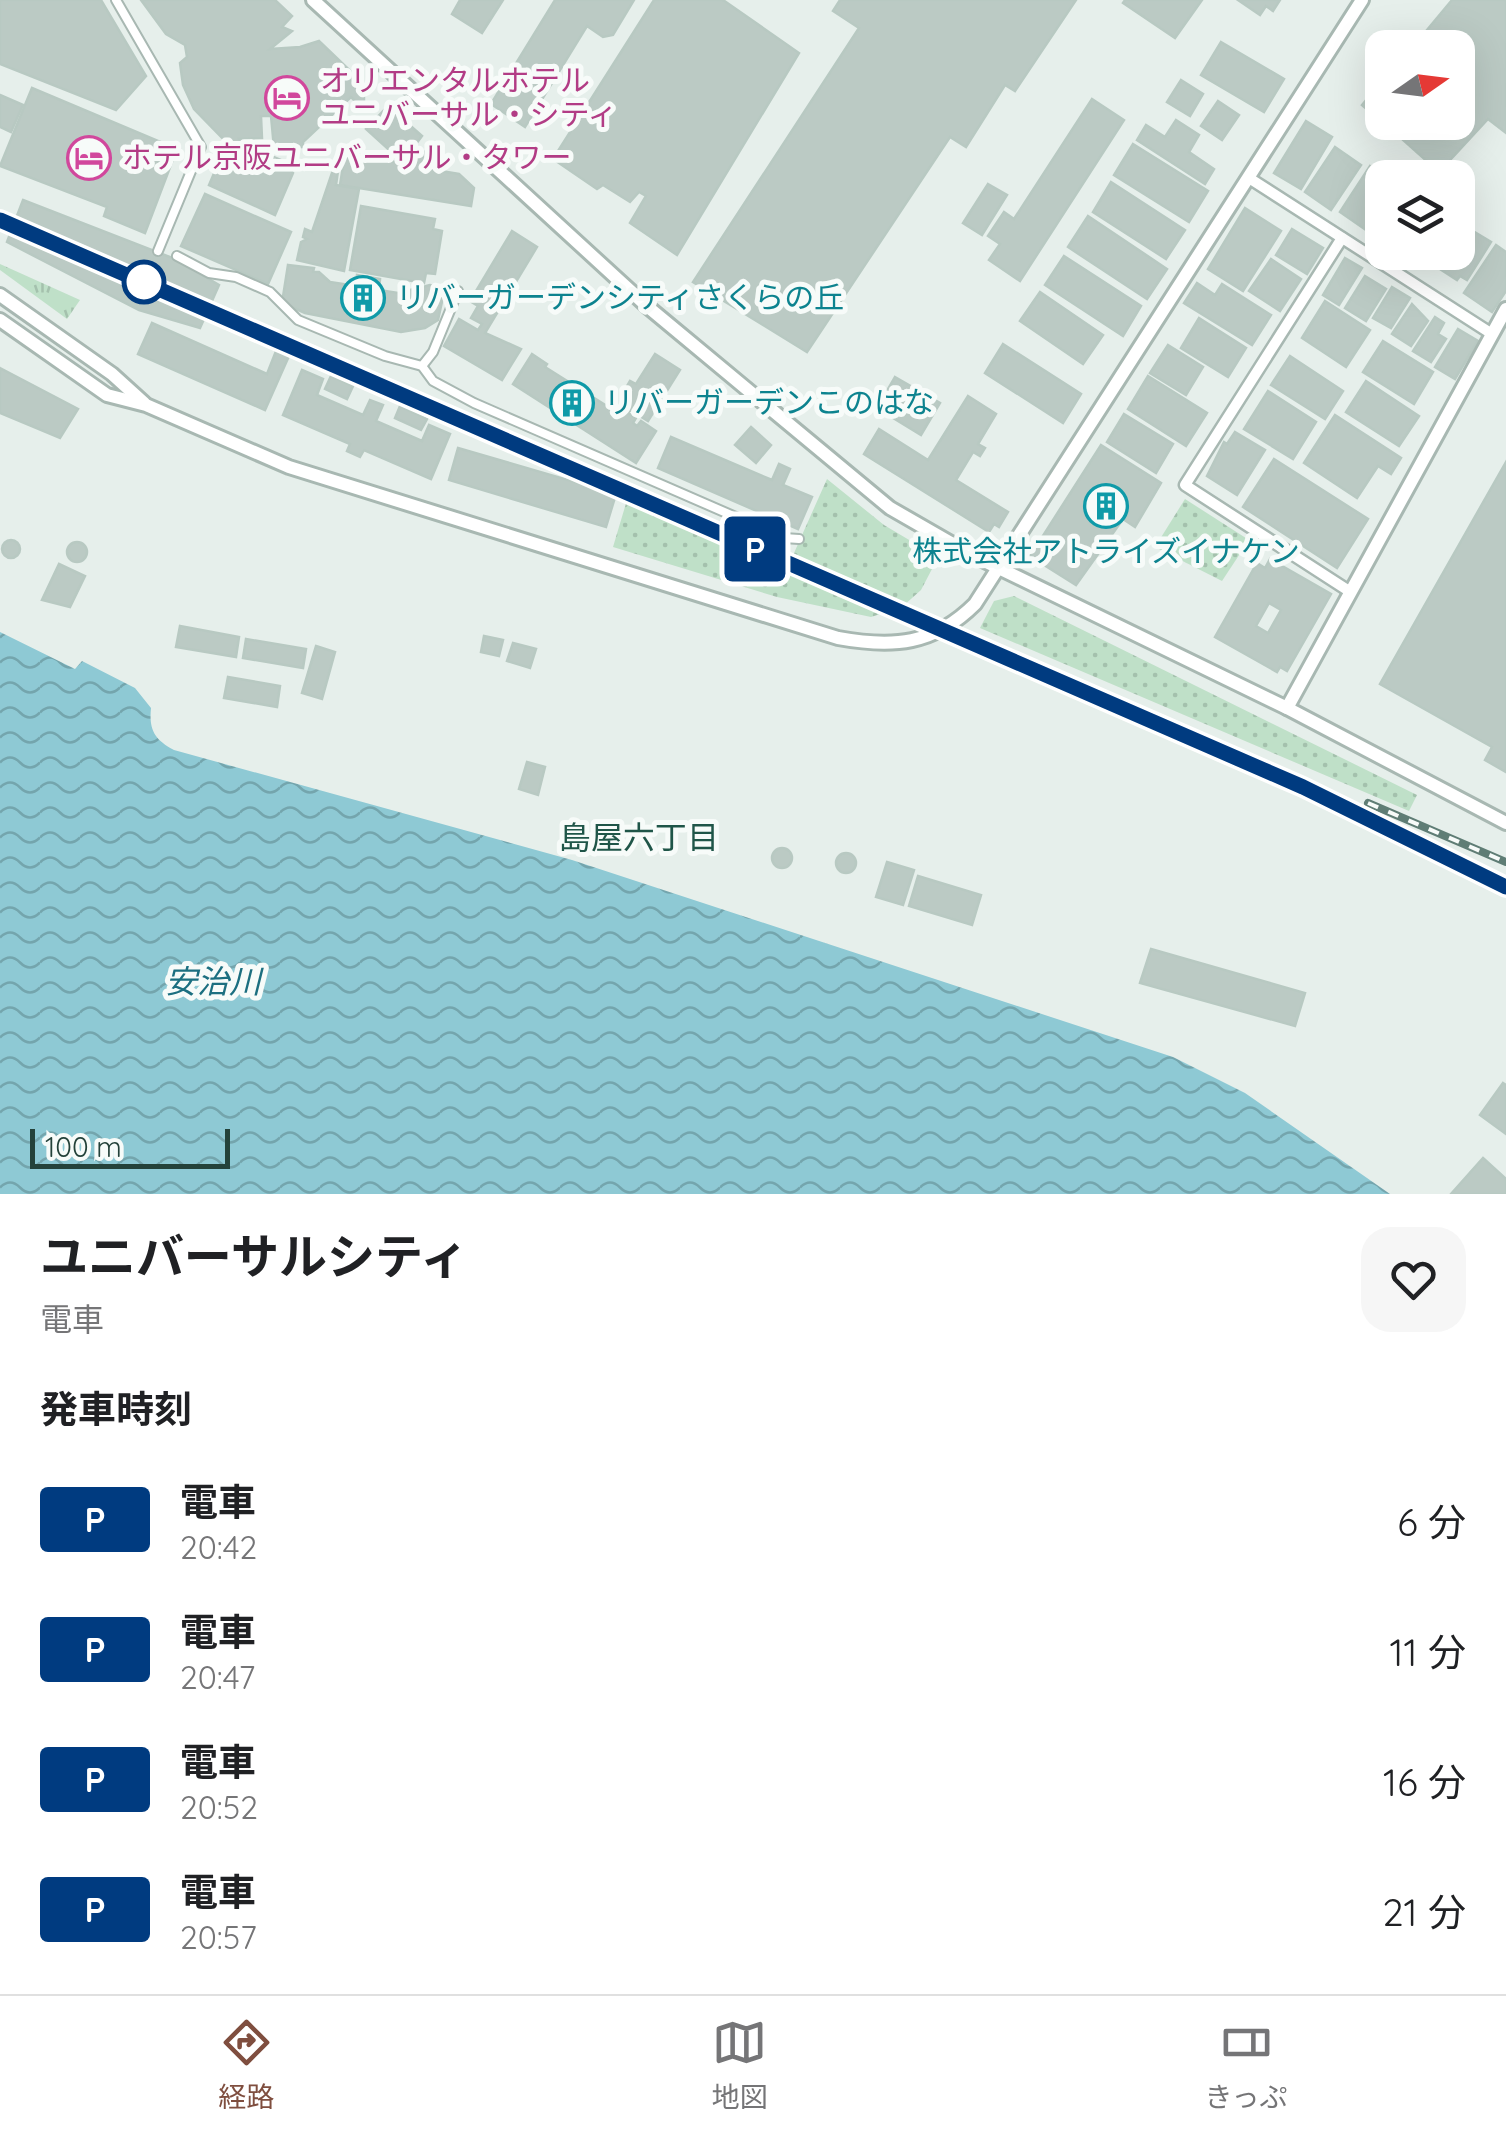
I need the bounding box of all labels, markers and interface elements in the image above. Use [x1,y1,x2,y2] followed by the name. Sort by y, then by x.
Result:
[1365,30,1475,140] north arrow
[1365,30,1475,270] map controls
[320,61,618,133] place label: オリエンタルホテル ユニバーサル・シティ
[264,75,310,121] hotel icon: オリエンタルホテル ユニバーサル・シティ
[66,135,112,181] hotel icon: ホテル京阪ユニバーサル・タワー
[122,138,571,176] place label: ホテル京阪ユニバーサル・タワー
[1365,160,1475,270] button: layers
[123,261,165,303] unlabelled marker
[340,275,386,321] building icon: リバーガーデンシティさくらの丘
[396,278,844,316] place label: リバーガーデンシティさくらの丘
[549,380,595,426] building icon: リバーガーデンこのはな
[604,383,934,421] place label: リバーガーデンこのはな
[1083,483,1129,529] building icon: 株式会社アトライズイナケン
[722,516,788,582] line badge: P
[744,527,766,571] text: P
[912,532,1300,570] place label: 株式会社アトライズイナケン
[559,817,719,857] district label: 島屋六丁目
[165,961,264,1001] water label: 安治川
[30,1124,230,1168] scale bar
[45,1129,122,1164] text: 100 m
[40,1226,468,1286] text: ユニバーサルシティ
[1361,1227,1466,1332] button: heart
[40,1299,104,1339] text: 電車
[40,1385,192,1433] text: 発車時刻
[180,1478,256,1526] text: 電車
[84,1497,106,1541] text: P
[1397,1498,1466,1546] text: 6 分
[180,1527,257,1567] text: 20:42
[180,1608,256,1656] text: 電車
[84,1627,106,1671] text: P
[1390,1628,1466,1676] text: 11 分
[180,1657,255,1697] text: 20:47
[180,1738,256,1786] text: 電車
[84,1757,106,1801] text: P
[1383,1758,1466,1806] text: 16 分
[180,1787,258,1827] text: 20:52
[180,1868,256,1916] text: 電車
[84,1887,106,1931] text: P
[1383,1888,1466,1936] text: 21 分
[180,1917,257,1957] text: 20:57
[219,2015,275,2115] tab: 経路
[712,2015,768,2115] tab: 地図
[1205,2015,1287,2115] tab: きっぷ

